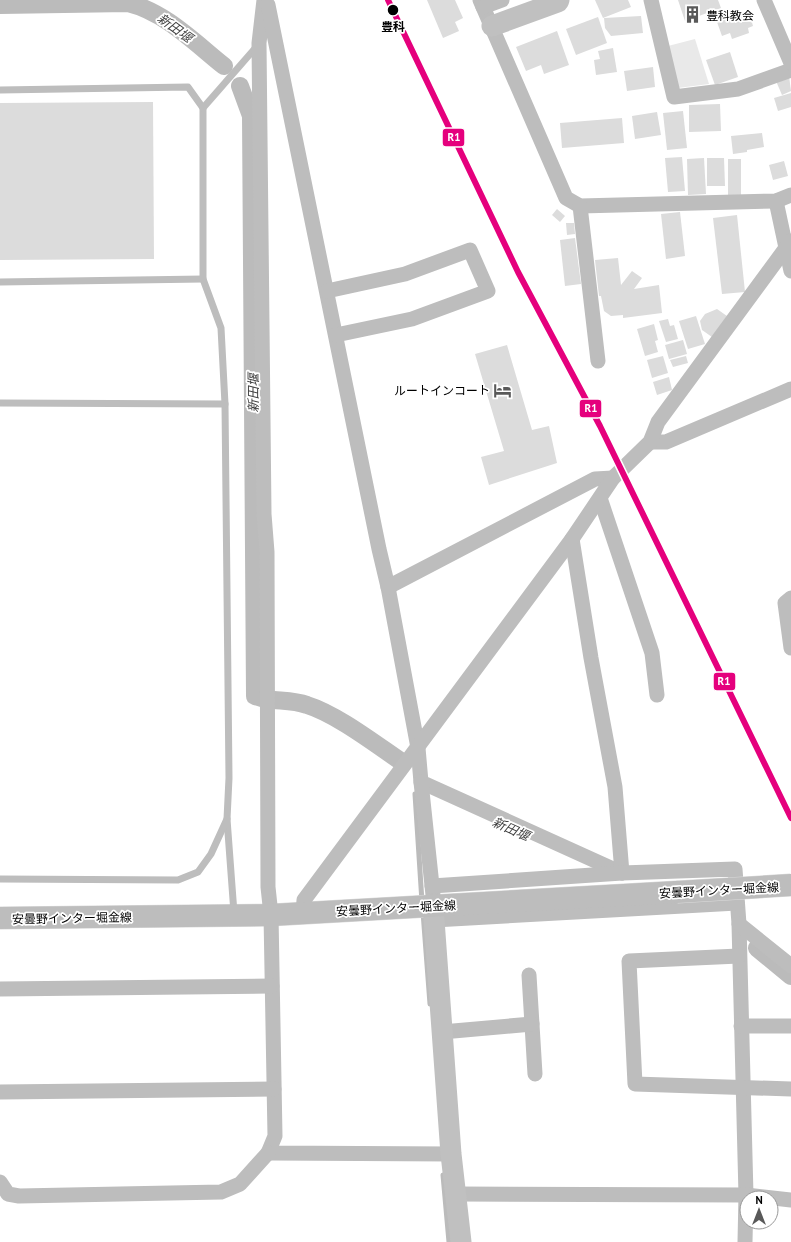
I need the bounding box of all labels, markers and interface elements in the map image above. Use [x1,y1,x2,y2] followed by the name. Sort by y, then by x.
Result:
[386,3,400,17] marker: 豊科
[683,5,703,25] building icon: 豊科教会
[706,8,754,23] place label: 豊科教会
[154,10,197,48] water label: 新田堰
[381,19,405,34] place label: 豊科
[442,128,465,147] line badge: R1
[448,130,460,144] text: R1
[245,372,262,413] water label: 新田堰
[493,380,513,400] hotel icon: ルートインコート
[394,383,490,398] place label: ルートインコート
[579,399,602,418] line badge: R1
[585,401,597,415] text: R1
[713,672,736,691] line badge: R1
[718,674,730,688] text: R1
[490,813,534,846] water label: 新田堰
[659,879,779,901] street label: 安曇野インター堀金線
[336,897,456,919] street label: 安曇野インター堀金線
[12,909,132,927] street label: 安曇野インター堀金線
[739,1190,779,1230] north arrow
[755,1193,763,1207] text: N

